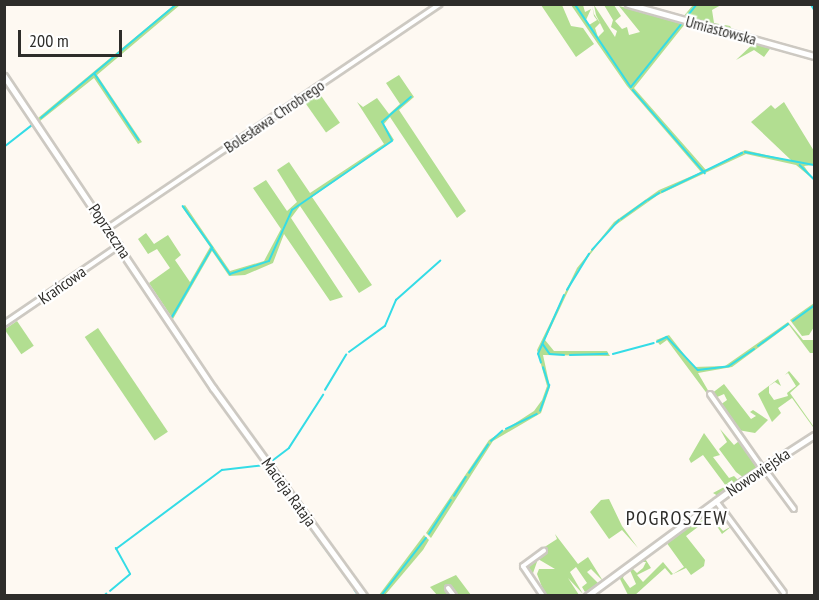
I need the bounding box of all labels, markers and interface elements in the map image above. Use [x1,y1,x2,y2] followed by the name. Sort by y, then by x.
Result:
[683,11,759,49] street label: Umiastowska
[21,18,124,56] scale bar
[29,29,69,52] text: 200 m
[220,75,328,157] street label: Bolesława Chrobrego
[85,200,135,262] street label: Poprzeczna
[35,262,89,308] street label: Krańcowa
[723,444,793,500] street label: Nowowiejska
[258,454,320,530] street label: Macieja Rataja
[626,506,728,530] district label: POGROSZEW

